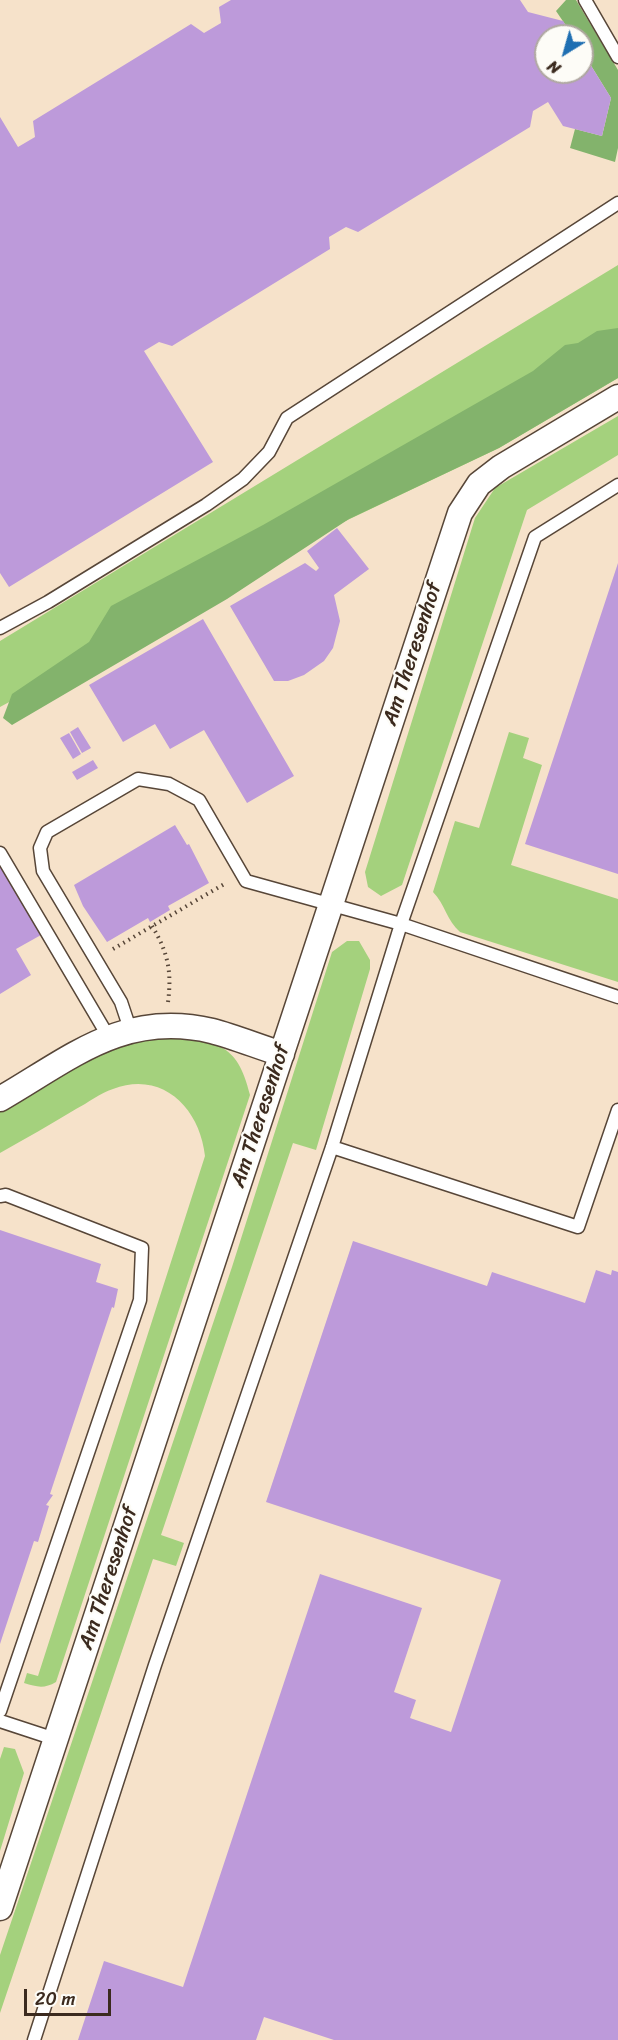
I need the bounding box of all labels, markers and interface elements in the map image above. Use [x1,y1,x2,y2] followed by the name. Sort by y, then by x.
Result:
[534,24,594,84] north arrow
[541,52,567,82] text: N
[378,579,448,729] street label: Am Theresenhof
[226,1041,296,1191] street label: Am Theresenhof
[74,1503,144,1653] street label: Am Theresenhof
[27,1977,114,2015] scale bar
[35,1983,75,2015] text: 20 m

